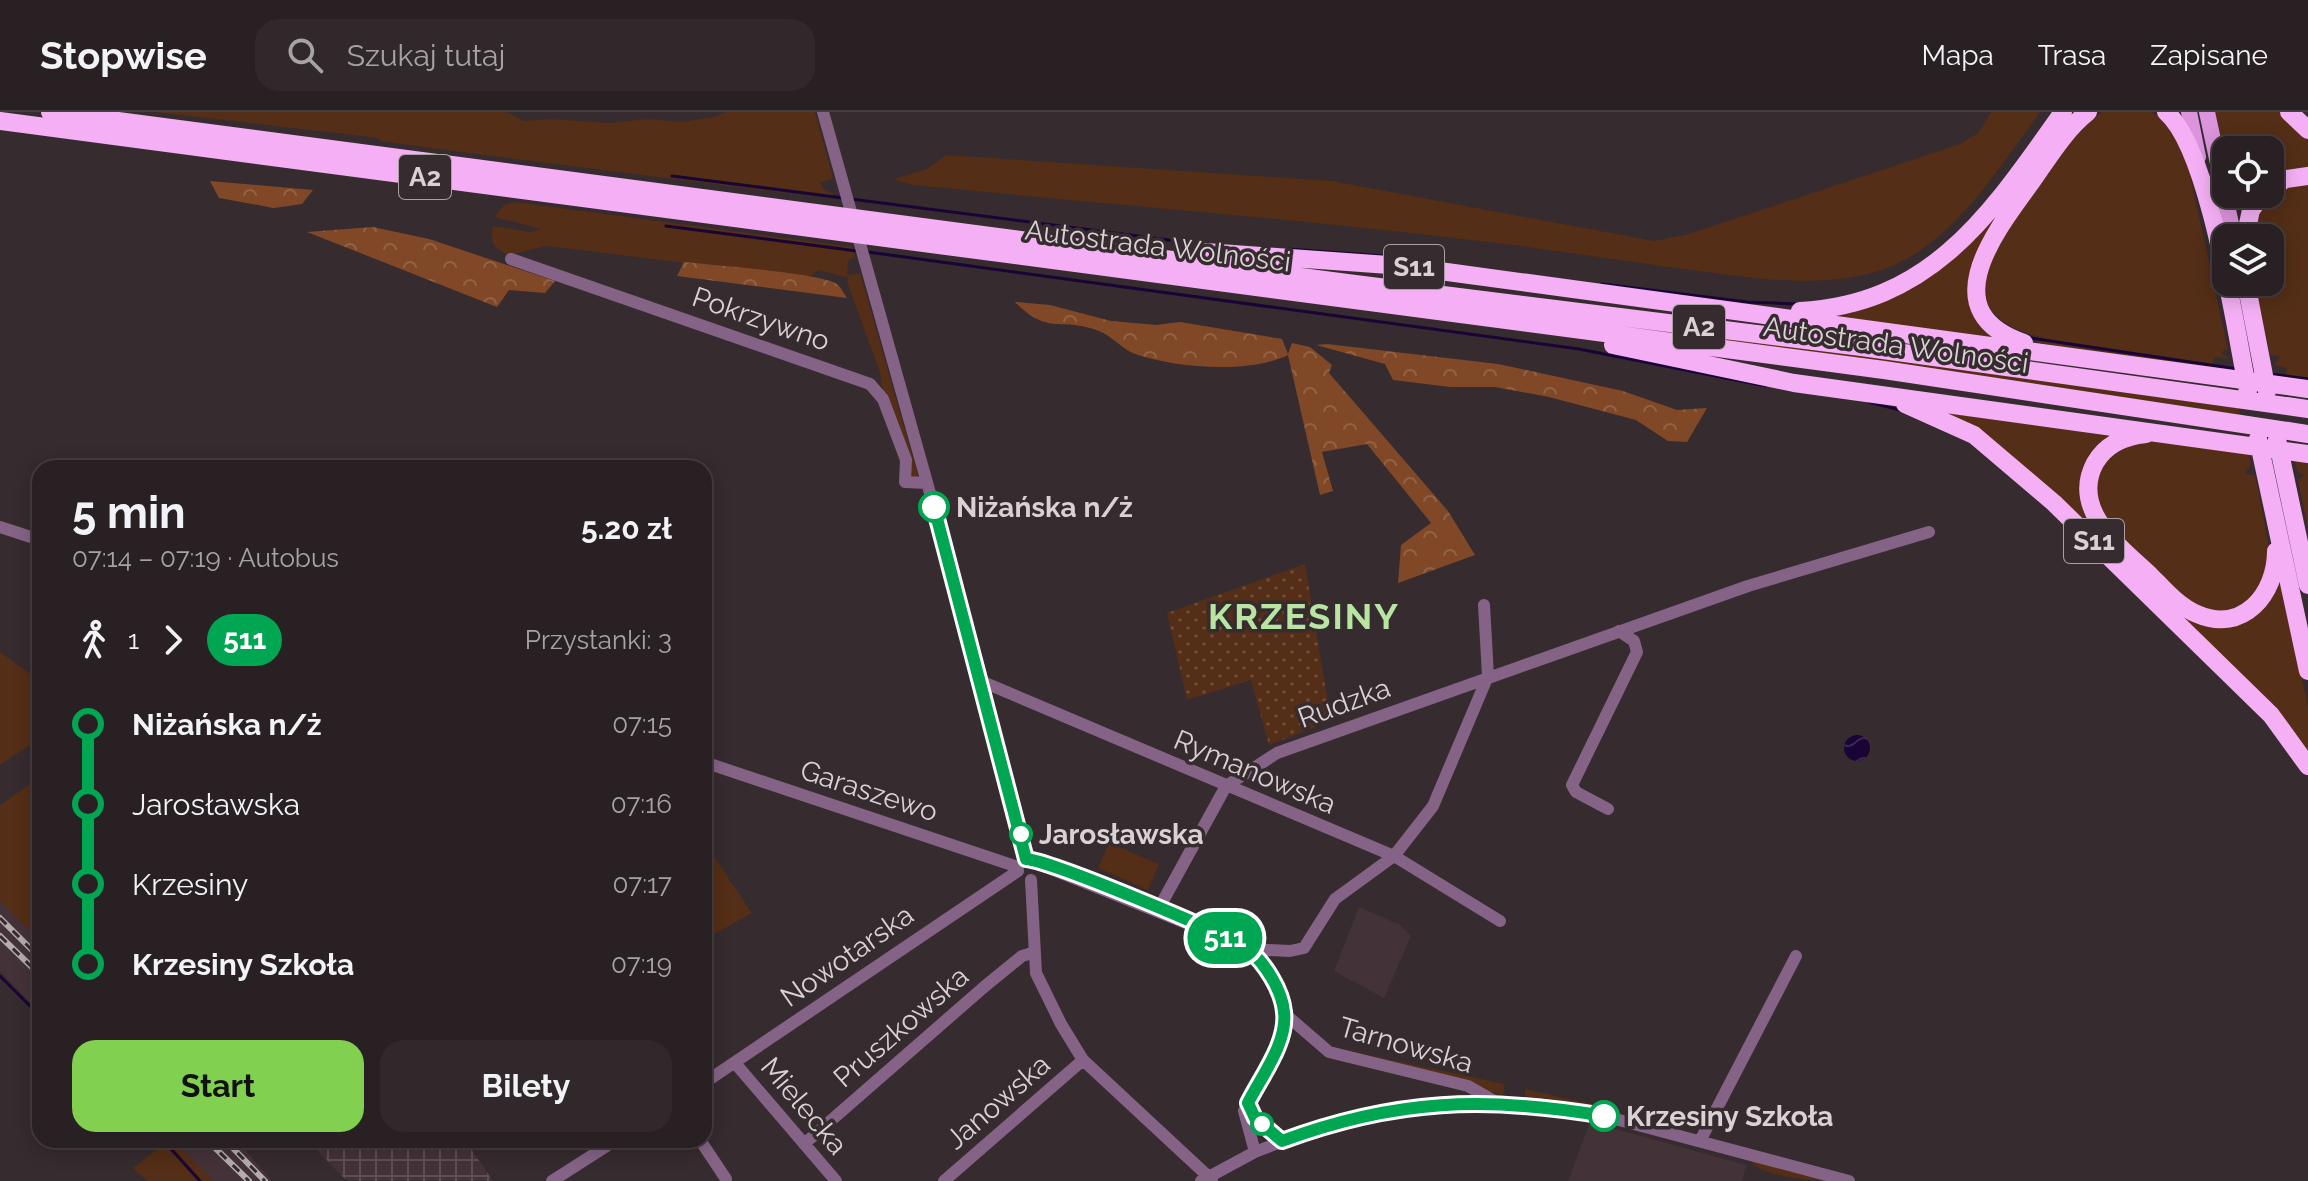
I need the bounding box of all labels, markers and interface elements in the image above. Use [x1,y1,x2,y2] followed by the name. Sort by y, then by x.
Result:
[255,19,815,91] search box
[40,33,207,78] text: Stopwise
[283,33,327,77] icon: search
[347,38,505,73] text: Szukaj tutaj
[1922,39,1994,72] text: Mapa
[2038,39,2106,72] text: Trasa
[2150,39,2268,72] text: Zapisane
[2212,136,2284,296] map controls
[2212,136,2284,208] button: locate
[399,155,451,199] road number: A2
[1023,213,1293,279] street label: Autostrada Wolności
[2212,224,2284,296] button: layers
[1384,245,1444,289] road number: S11
[688,280,834,358] street label: Pokrzywno
[1673,305,1725,349] road number: A2
[1761,310,2031,380] street label: Autostrada Wolności
[72,487,186,538] text: 5 min
[956,491,1133,524] place label: Niżańska n/ż
[919,492,949,522] marker: Niżańska n/ż
[581,511,672,546] text: 5.20 zł
[2064,519,2124,563] road number: S11
[72,543,339,573] text: 07:14 – 07:19 · Autobus
[1208,595,1400,637] district label: KRZESINY
[72,618,116,662] icon: walk
[151,618,195,662] icon: forward
[223,623,266,656] text: 511
[128,625,139,655] text: 1
[525,625,672,655] text: Przystanki: 3
[1293,671,1395,735] street label: Rudzka
[132,707,322,742] text: Niżańska n/ż
[612,709,672,739] text: 07:15
[1169,723,1341,821] street label: Rymanowska
[796,753,942,829] street label: Garaszewo
[132,787,300,822] text: Jarosławska
[611,789,672,819] text: 07:16
[1039,818,1204,851] place label: Jarosławska
[1010,823,1032,845] marker: Jarosławska
[132,867,248,902] text: Krzesiny
[613,869,672,899] text: 07:17
[774,898,920,1014] street label: Nowotarska
[1179,912,1271,964] line badge: 511
[1203,921,1247,954] text: 511
[132,947,354,982] text: Krzesiny Szkoła
[611,949,672,979] text: 07:19
[827,960,975,1094] street label: Pruszkowska
[1335,1010,1477,1080] street label: Tarnowska
[72,1040,364,1132] button: Start
[380,1040,672,1132] button: Bilety
[939,1048,1057,1156] street label: Janowska
[754,1051,854,1161] street label: Mielecka
[1626,1100,1833,1133] place label: Krzesiny Szkoła
[1589,1101,1619,1131] marker: Krzesiny Szkoła
[1251,1113,1273,1135] unlabelled marker

